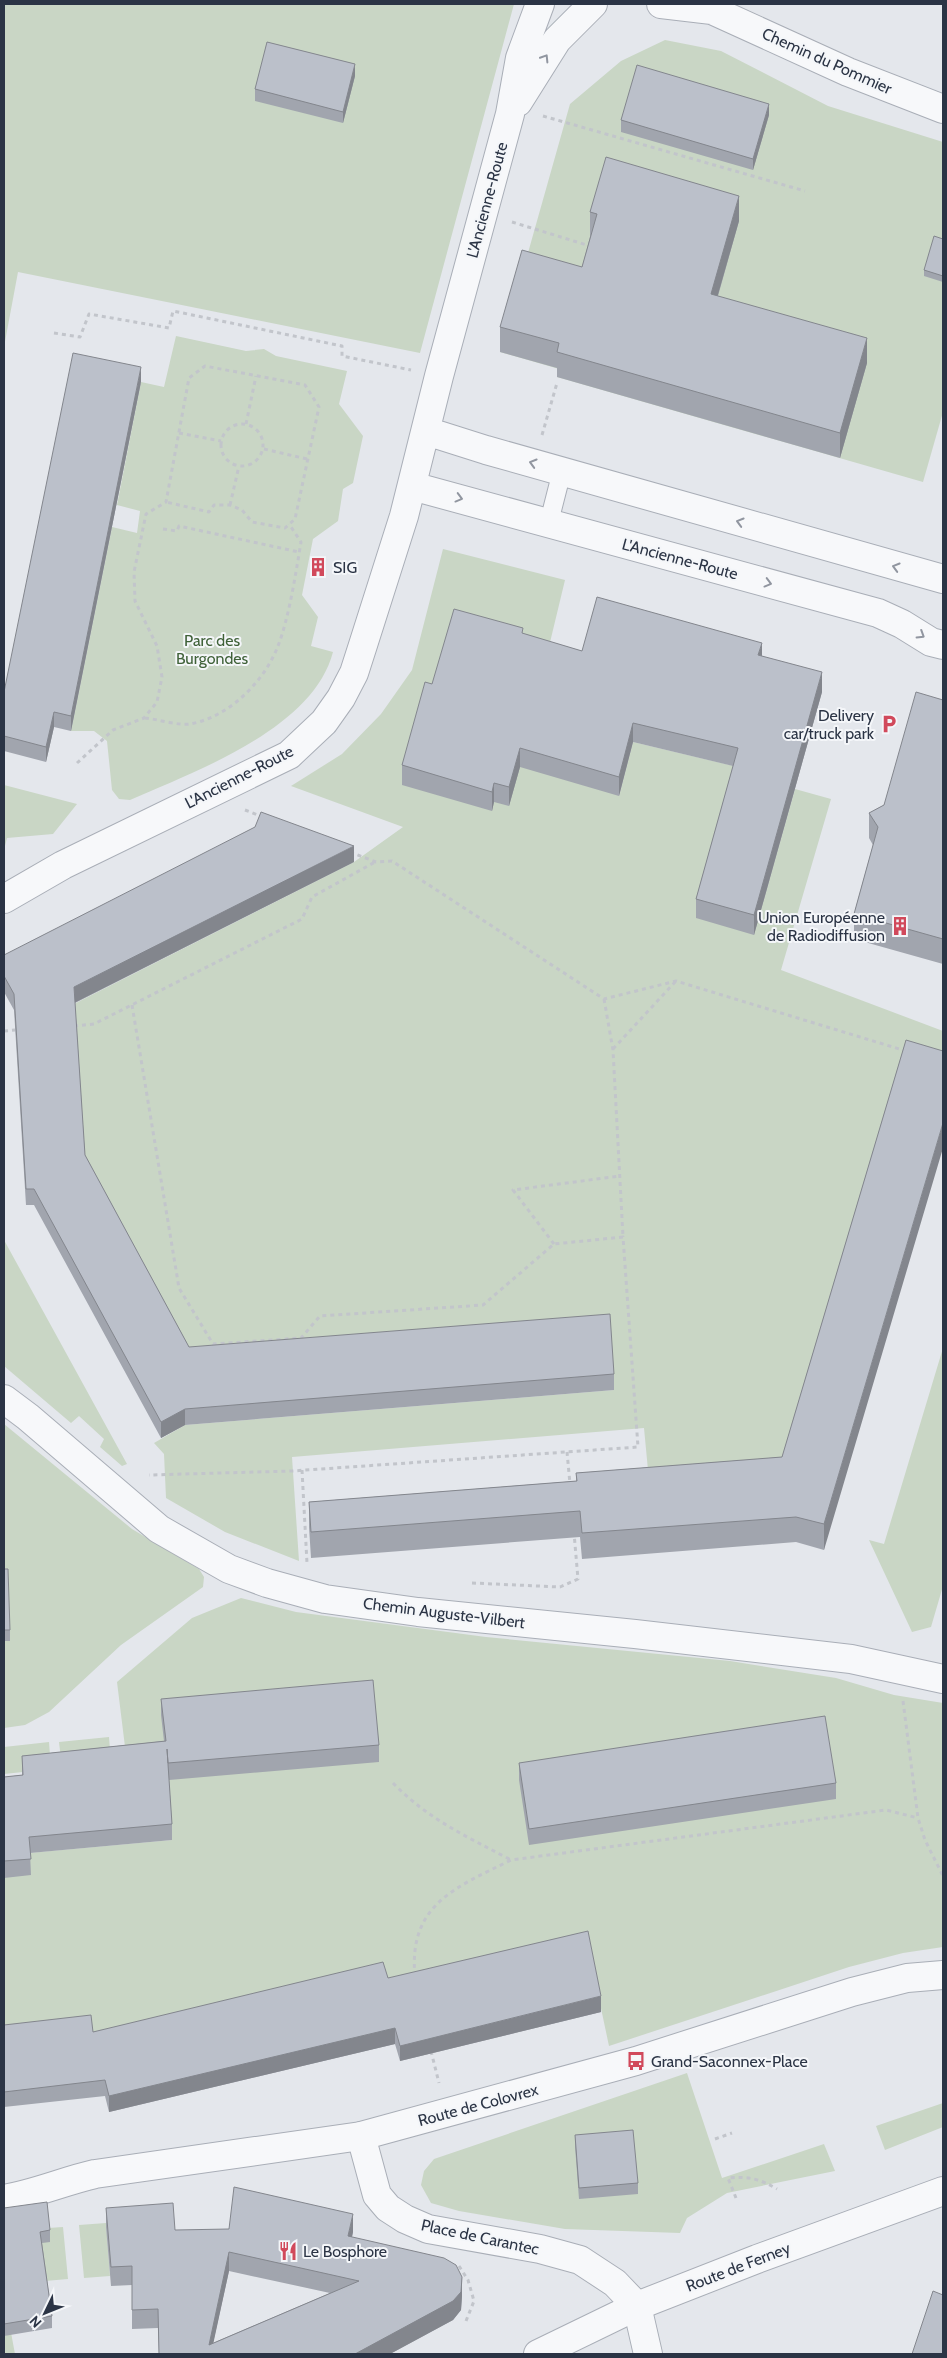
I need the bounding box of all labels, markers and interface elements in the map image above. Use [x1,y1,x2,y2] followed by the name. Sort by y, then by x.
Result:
[759,24,896,99] street label: Chemin du Pommier
[538,54,548,63] one-way arrow
[462,140,512,260] street label: L'Ancienne-Route
[530,459,538,469] one-way arrow
[455,492,464,503] one-way arrow
[736,518,744,528] one-way arrow
[620,534,740,584] street label: L'Ancienne-Route
[307,556,329,578] building icon: SIG
[333,558,357,577] place label: SIG
[893,562,901,572] one-way arrow
[763,577,772,588] one-way arrow
[915,629,924,639] one-way arrow
[176,631,248,668] park label: Parc des Burgondes
[784,706,875,743] place label: Delivery car/truck park
[878,713,900,735] parking icon: Delivery car/truck park
[182,741,296,813] street label: L'Ancienne-Route
[758,908,885,945] place label: Union Européenne de Radiodiffusion
[889,915,911,937] building icon: Union Européenne de Radiodiffusion
[362,1594,527,1632] street label: Chemin Auguste-Vilbert
[625,2050,647,2072] bus stop icon: Grand-Saconnex-Place
[651,2052,808,2071] place label: Grand-Saconnex-Place
[416,2080,541,2130] street label: Route de Colovrex
[419,2215,541,2259] street label: Place de Carantec
[683,2238,793,2296] street label: Route de Ferney
[277,2240,299,2262] restaurant icon: Le Bosphore
[303,2242,387,2261] place label: Le Bosphore
[20,2288,70,2338] north arrow
[26,2312,45,2332] text: N

